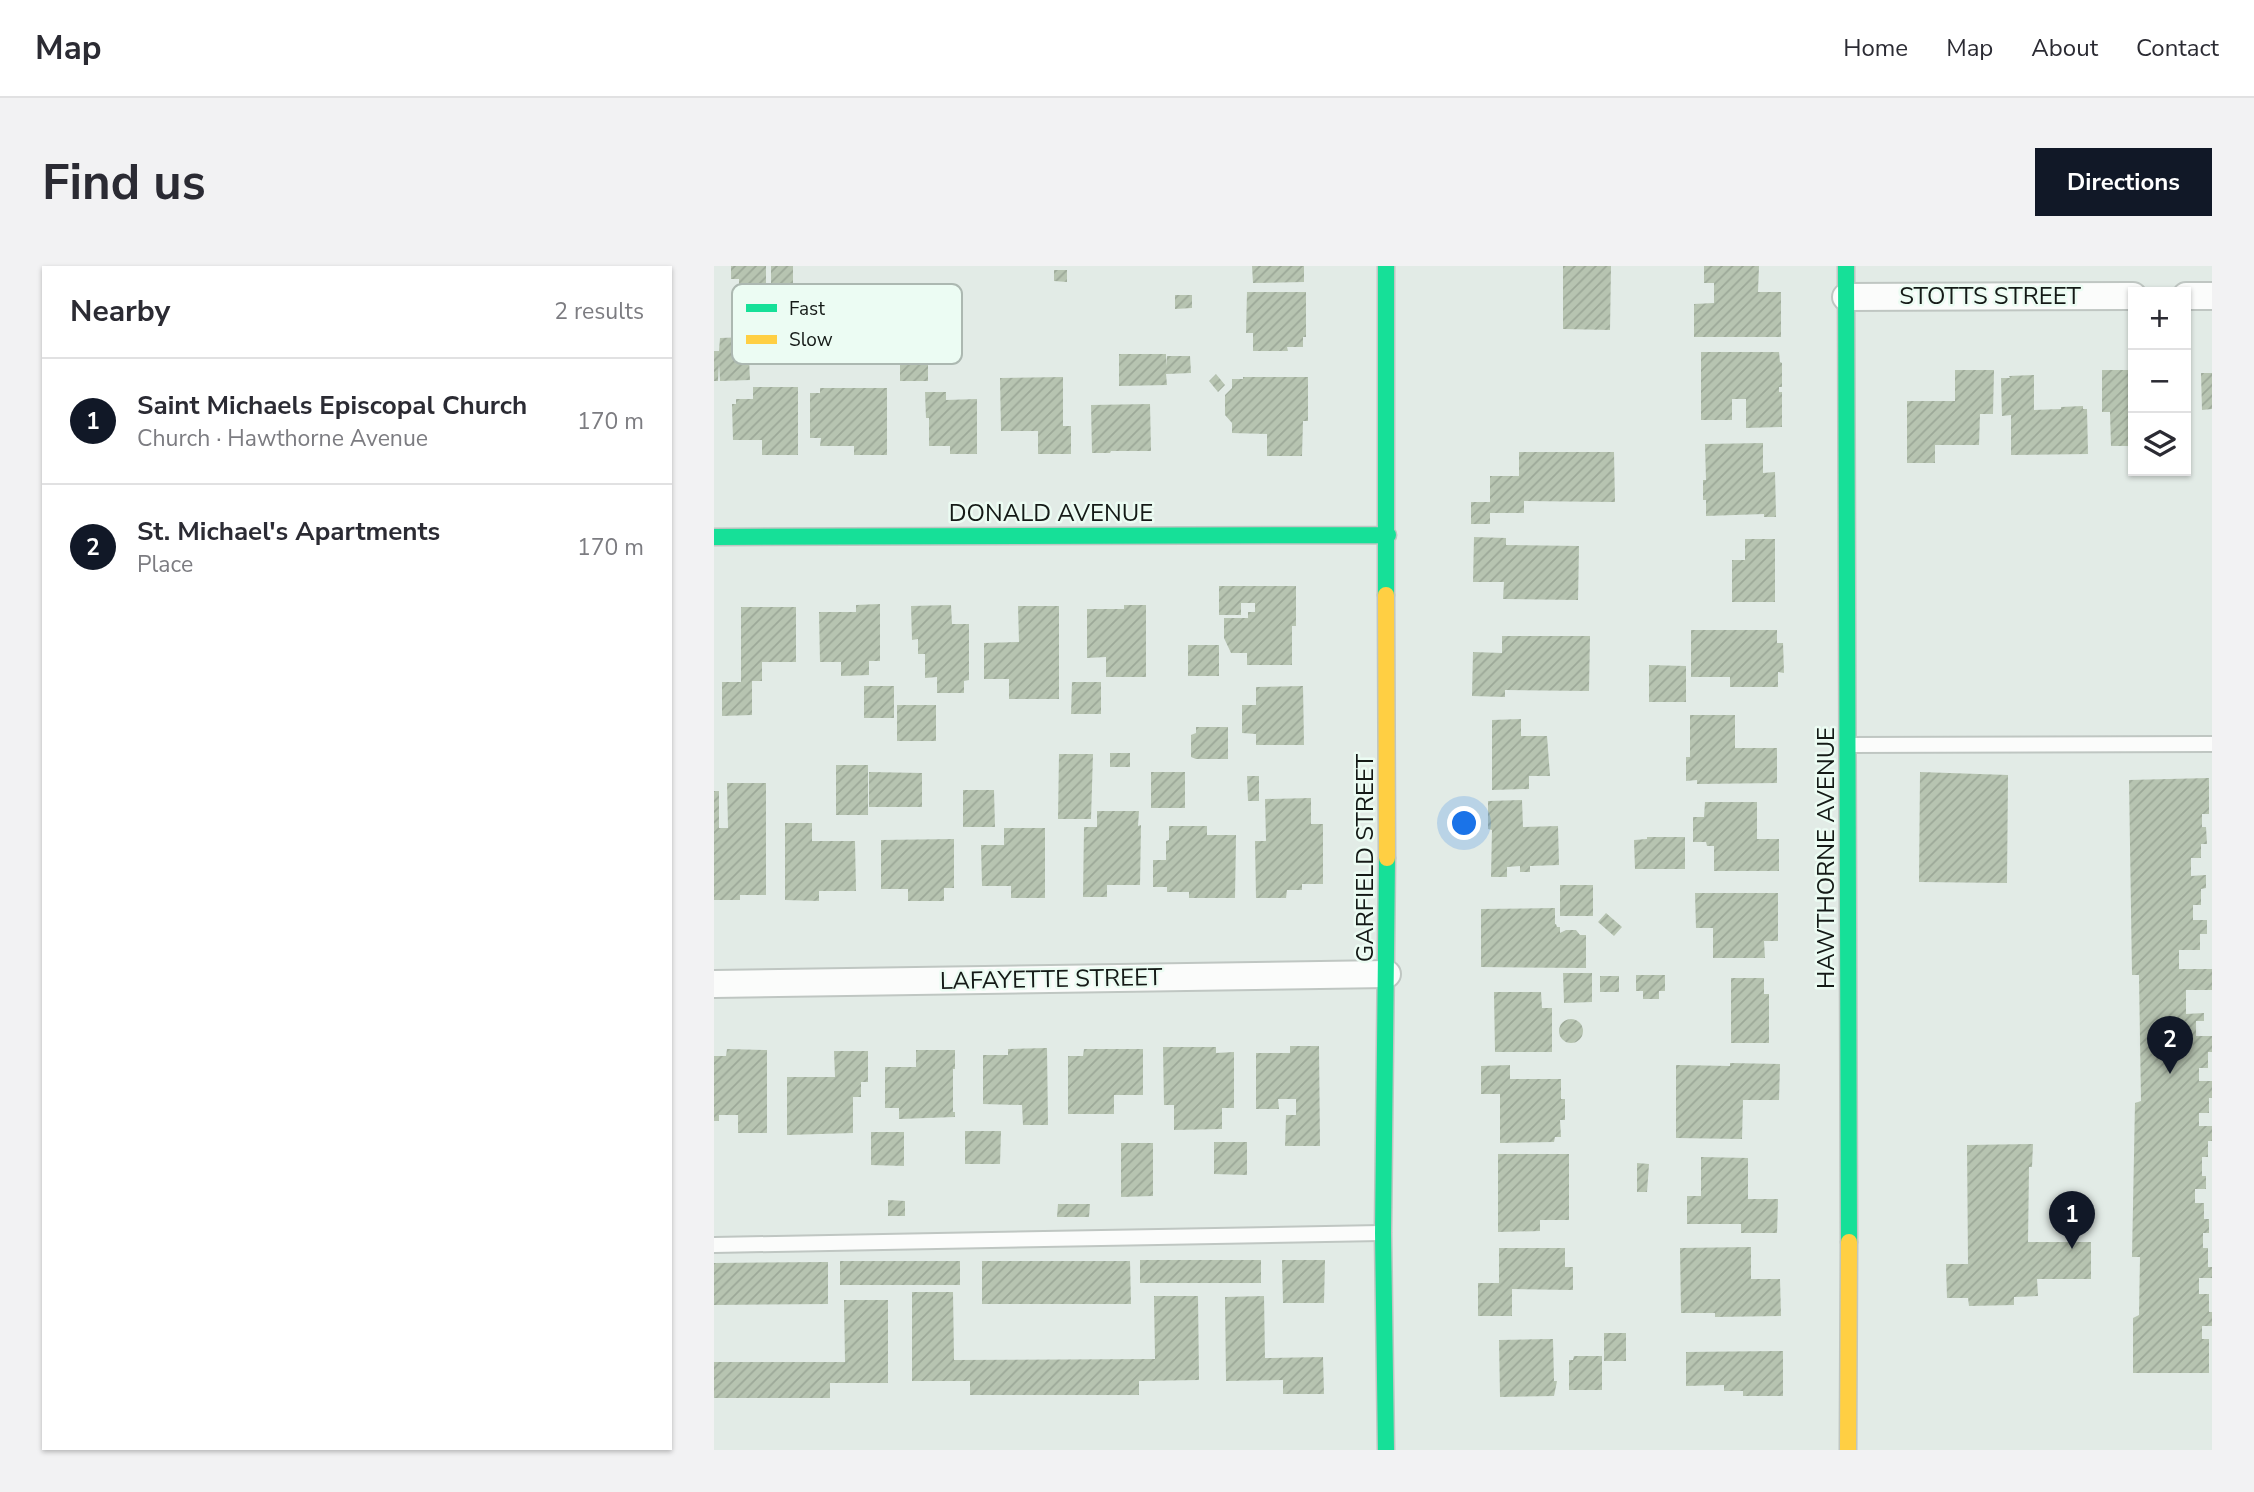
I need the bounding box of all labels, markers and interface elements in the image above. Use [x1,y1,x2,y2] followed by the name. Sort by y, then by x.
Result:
[35,26,102,71] text: Map
[1843,32,1908,64] text: Home
[1946,32,1993,64] text: Map
[2031,32,2098,64] text: About
[2136,32,2219,64] text: Contact
[2035,148,2212,216] button: Directions
[42,149,206,216] text: Find us
[1899,280,2081,312] street label: STOTTS STREET
[732,284,962,364] legend
[2128,287,2191,476] map controls
[2128,287,2191,350] button: +
[70,291,170,332] text: Nearby
[554,296,644,327] text: 2 results
[789,296,825,322] text: Fast
[789,327,833,353] text: Slow
[2128,350,2191,413] button: −
[137,388,527,423] text: Saint Michaels Episcopal Church
[86,406,100,437] text: 1
[577,406,644,437] text: 170 m
[2128,413,2191,476] button: layers
[137,423,428,454] text: Church · Hawthorne Avenue
[949,497,1153,529] street label: DONALD AVENUE
[137,514,440,549] text: St. Michael's Apartments
[86,532,100,563] text: 2
[577,532,644,563] text: 170 m
[137,549,193,580] text: Place
[1810,727,1842,989] street label: HAWTHORNE AVENUE
[1349,753,1381,962] street label: GARFIELD STREET
[1447,806,1481,840] your location
[939,961,1163,997] street label: LAFAYETTE STREET
[2147,1016,2193,1074] pin: 2
[2049,1191,2095,1249] pin: 1

